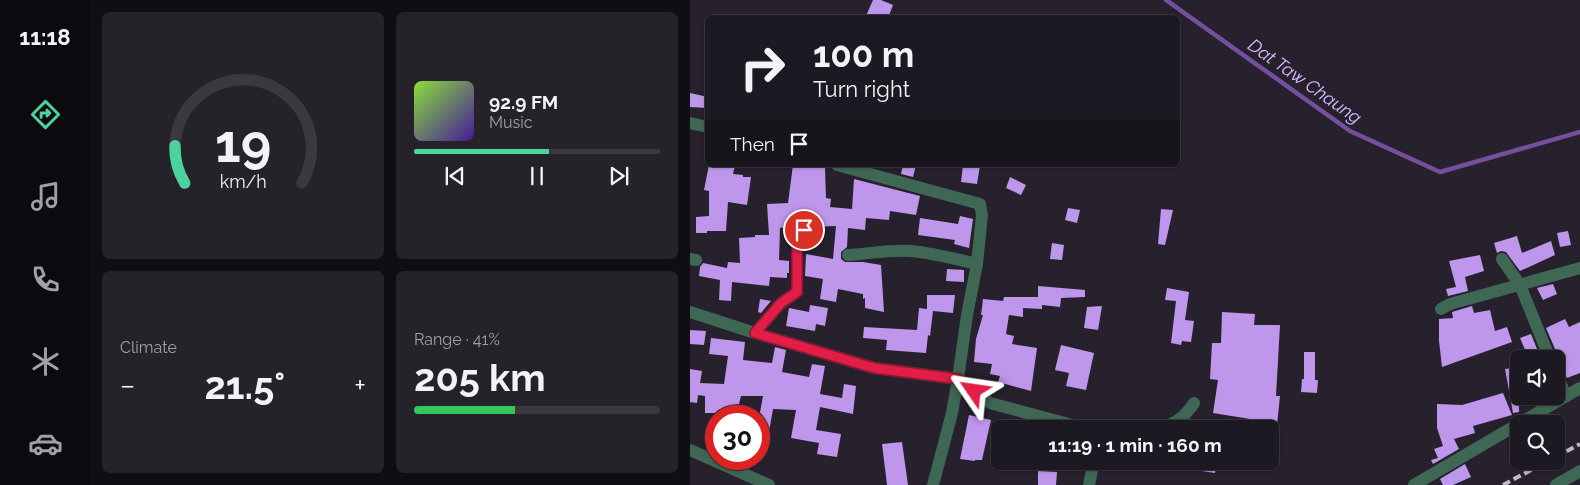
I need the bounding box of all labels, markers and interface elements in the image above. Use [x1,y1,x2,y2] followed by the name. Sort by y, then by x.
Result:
[19,24,71,50] text: 11:18
[813,34,914,75] text: 100 m
[1244,34,1366,128] water label: Dat Taw Chaung
[730,35,795,100] icon: right
[813,76,910,102] text: Turn right
[489,91,558,113] text: 92.9 FM
[28,97,63,132] icon: directions
[215,113,271,174] text: 19
[489,113,533,132] text: Music
[785,130,813,158] icon: arrive
[730,133,775,155] text: Then
[441,162,469,190] icon: previous
[523,162,551,190] icon: pause
[605,162,633,190] icon: next
[219,171,267,192] text: km/h
[28,179,63,214] icon: music
[783,209,825,251] pin
[790,216,818,244] icon: arrive
[28,262,63,297] icon: phone
[414,330,500,349] text: Range · 41%
[120,338,177,357] text: Climate
[28,344,63,379] icon: climate
[1510,350,1565,470] map controls
[1510,350,1565,405] button: sound
[414,355,546,400] text: 205 km
[204,363,285,408] text: 21.5°
[947,364,999,416] position arrow
[120,369,135,402] text: −
[354,369,366,402] text: +
[705,405,770,470] speed limit sign: 30
[1510,415,1565,470] button: search
[28,426,63,461] icon: car
[1048,434,1222,456] text: 11:19 · 1 min · 160 m

